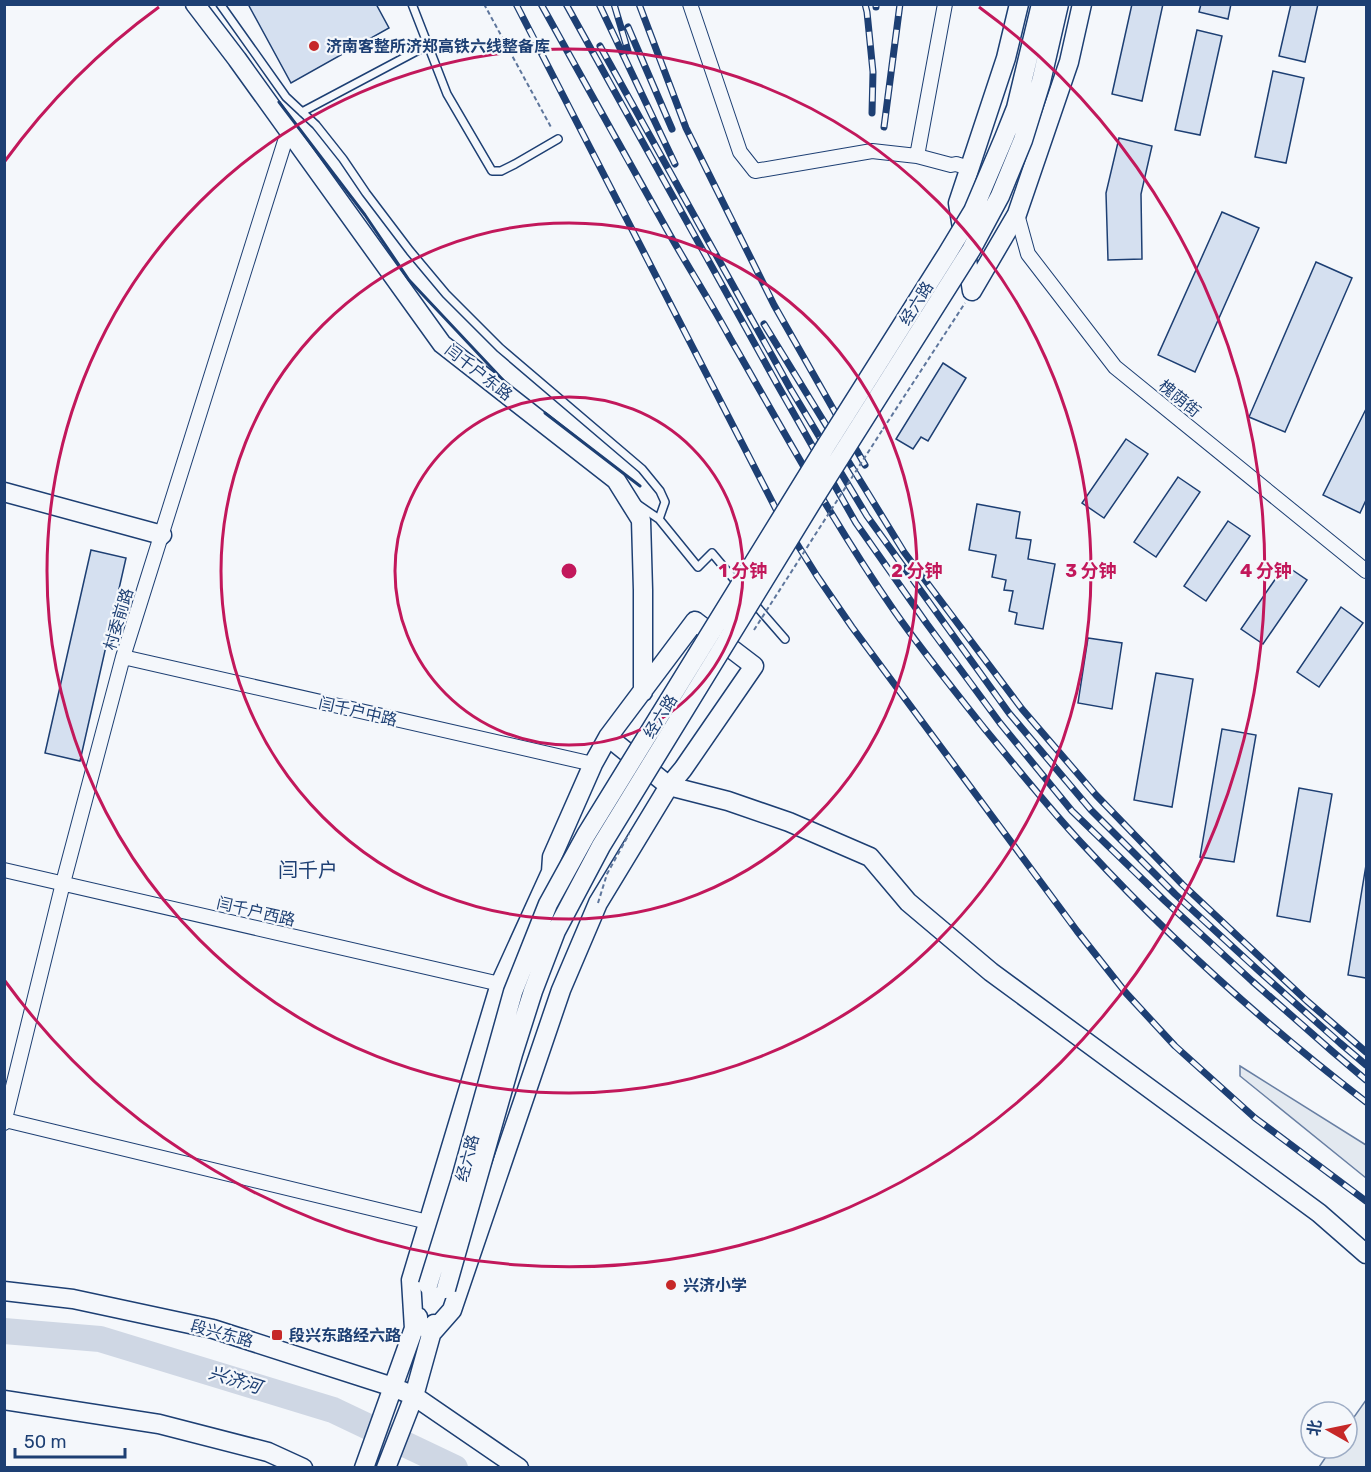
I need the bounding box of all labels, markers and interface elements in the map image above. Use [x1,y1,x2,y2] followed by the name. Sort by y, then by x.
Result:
[326,37,550,56] place label: 济南客整所济郑高铁六线整备库
[307,39,321,53] marker: 济南客整所济郑高铁六线整备库
[896,278,937,329] street label: 经六路
[441,340,516,405] street label: 闫千户东路
[1155,376,1204,421] street label: 槐荫街
[719,560,767,582] text: 1 分钟
[891,560,943,582] text: 2 分钟
[1065,560,1117,582] text: 3 分钟
[1240,560,1292,582] text: 4 分钟
[559,561,579,581] centre of rings
[100,586,137,653] street label: 村委前路
[640,691,681,742] street label: 经六路
[317,693,399,730] street label: 闫千户中路
[278,858,338,882] district label: 闫千户
[215,893,297,930] street label: 闫千户西路
[452,1132,483,1184] street label: 经六路
[683,1276,747,1295] place label: 兴济小学
[664,1278,678,1292] marker: 兴济小学
[188,1316,255,1351] street label: 段兴东路
[289,1326,401,1345] place label: 段兴东路经六路
[270,1328,284,1342] marker: 段兴东路经六路
[206,1362,267,1399] water label: 兴济河
[1299,1400,1359,1460] north arrow
[1304,1418,1325,1437] text: 北
[15,1421,124,1459] scale bar
[24,1431,67,1453] text: 50 m

